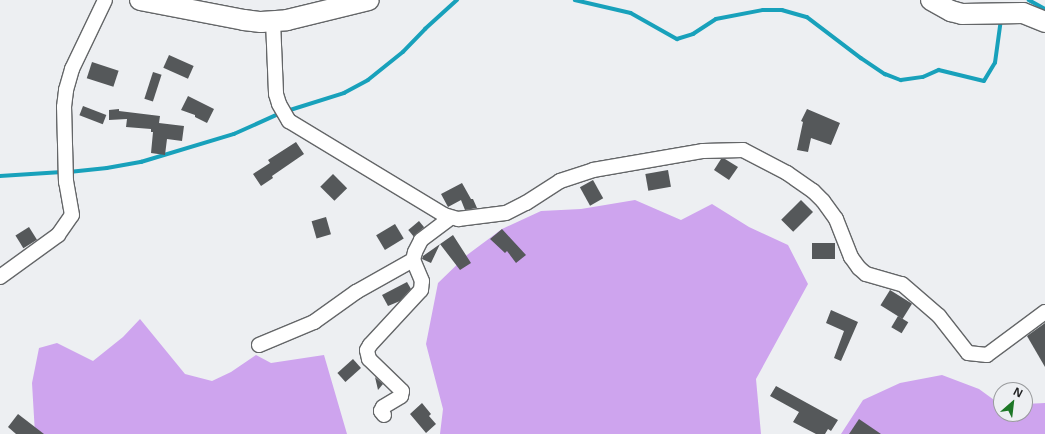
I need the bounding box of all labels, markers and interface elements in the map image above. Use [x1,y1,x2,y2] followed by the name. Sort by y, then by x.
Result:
[993,382,1033,422] north arrow
[1011,383,1026,401] text: N

